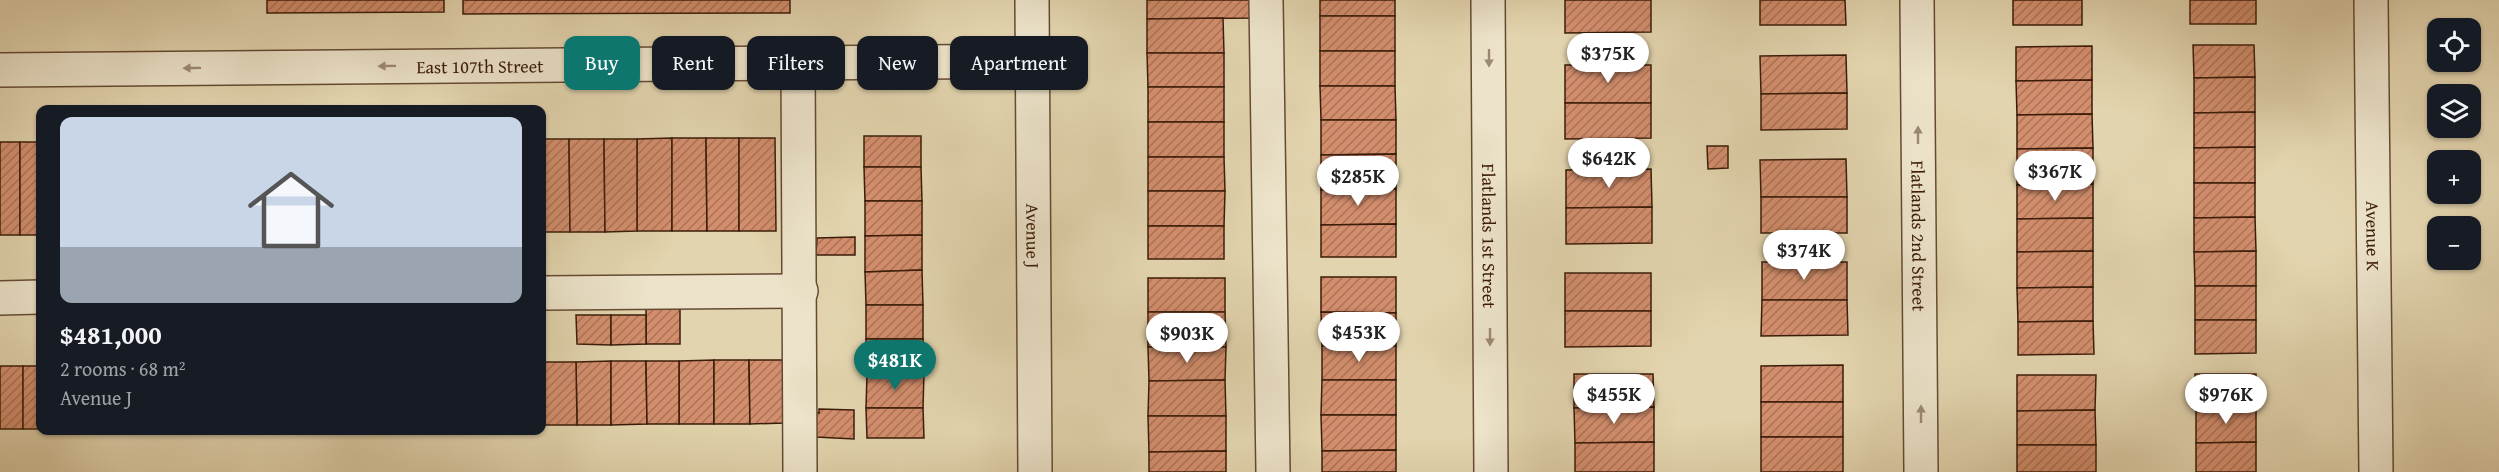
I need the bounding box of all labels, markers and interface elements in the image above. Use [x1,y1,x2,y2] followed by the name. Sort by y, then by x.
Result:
[2427,18,2481,270] map controls
[2427,18,2481,72] button: locate
[1566,33,1650,84] pin: $375K
[564,36,640,90] chip: Buy
[652,36,735,90] chip: Rent
[747,36,845,90] chip: Filters
[857,36,938,90] chip: New
[950,36,1088,90] chip: Apartment
[1581,38,1635,67] text: $375K
[1484,49,1494,68] one-way arrow
[416,52,544,80] street label: East 107th Street
[377,61,396,71] one-way arrow
[182,63,201,73] one-way arrow
[2427,84,2481,138] button: layers
[1913,125,1923,144] one-way arrow
[1567,138,1651,189] pin: $642K
[1582,143,1636,172] text: $642K
[2427,150,2481,204] button: +
[2013,151,2097,202] pin: $367K
[237,156,345,264] icon: home
[1316,156,1400,207] pin: $285K
[2028,156,2082,185] text: $367K
[1905,160,1933,312] street label: Flatlands 2nd Street
[1331,161,1385,190] text: $285K
[1476,163,1503,309] street label: Flatlands 1st Street
[2360,201,2387,271] street label: Avenue K
[1020,203,1047,269] street label: Avenue J
[2427,216,2481,270] button: −
[1762,230,1846,281] pin: $374K
[1777,235,1831,264] text: $374K
[1317,312,1401,363] pin: $453K
[1145,313,1229,364] pin: $903K
[60,315,162,354] text: $481,000
[1332,317,1386,346] text: $453K
[1160,318,1214,347] text: $903K
[1486,328,1495,347] one-way arrow
[853,340,937,391] pin: $481K
[868,345,922,374] text: $481K
[60,354,186,383] text: 2 rooms · 68 m²
[1572,374,1656,425] pin: $455K
[2184,374,2268,425] pin: $976K
[1587,379,1641,408] text: $455K
[2199,379,2253,408] text: $976K
[60,383,132,412] text: Avenue J
[1916,404,1926,423] one-way arrow

